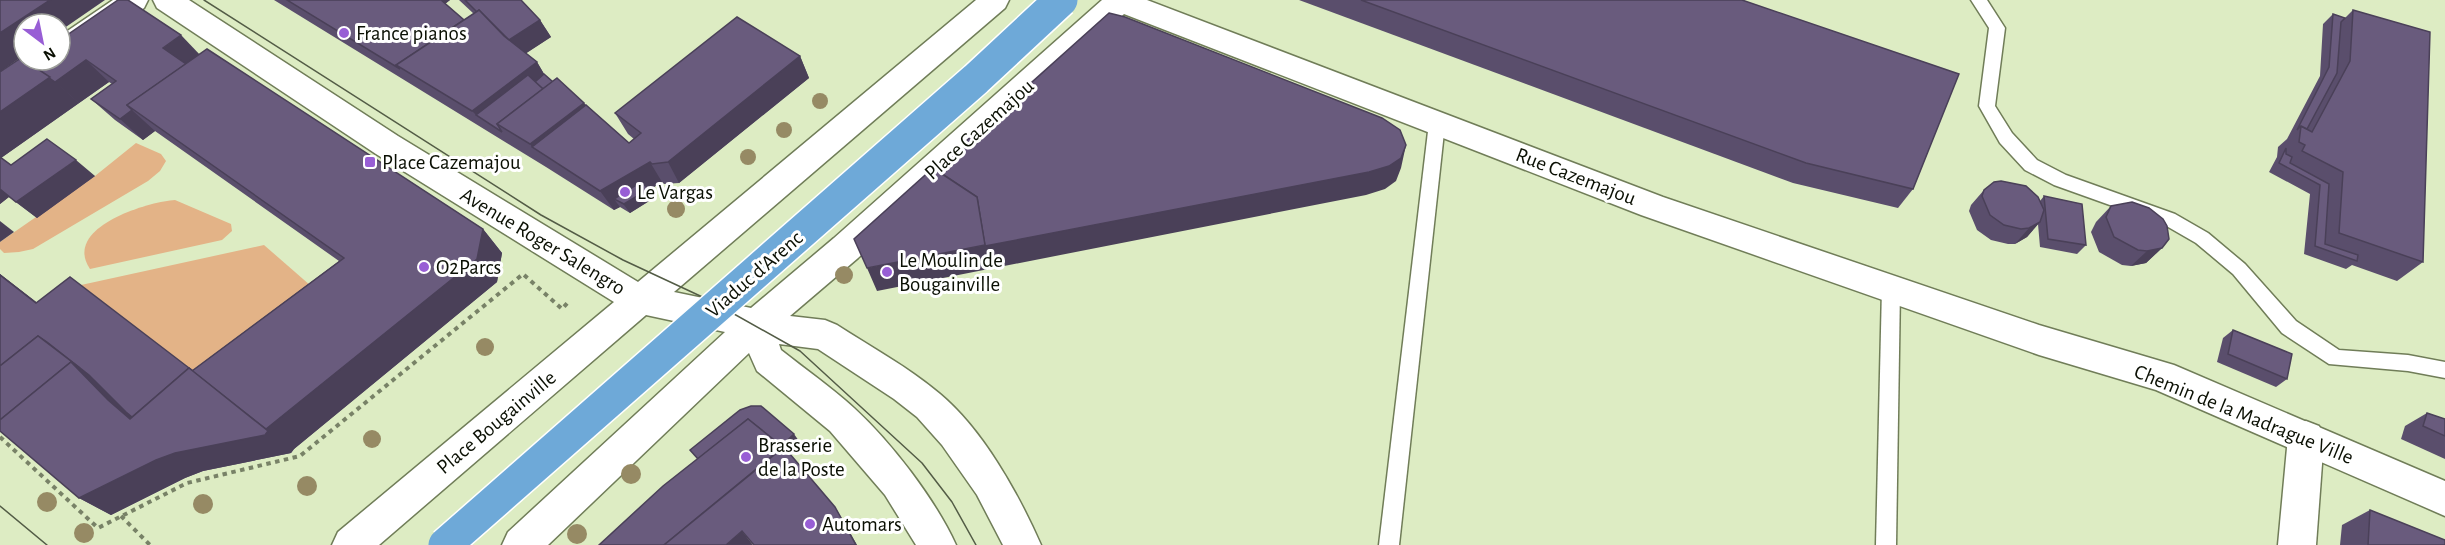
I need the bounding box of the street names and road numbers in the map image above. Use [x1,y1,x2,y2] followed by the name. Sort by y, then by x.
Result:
[921,75,1038,184] street label: Place Cazemajou
[1513,144,1639,209] street label: Rue Cazemajou
[457,184,629,299] street label: Avenue Roger Salengro
[702,227,807,322] street label: Viaduc d'Arenc
[2131,361,2356,468] street label: Chemin de la Madrague Ville
[433,367,560,478] street label: Place Bougainville

